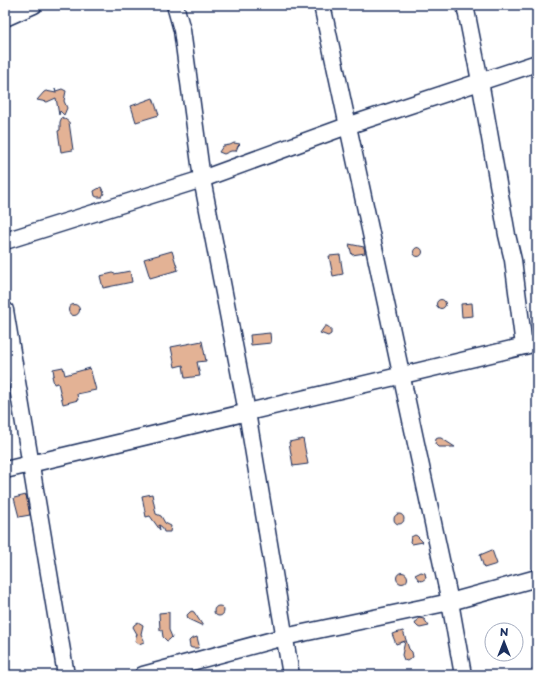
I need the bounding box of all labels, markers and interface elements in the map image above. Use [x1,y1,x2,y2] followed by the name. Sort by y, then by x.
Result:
[484,622,524,662] north arrow
[500,623,509,640] text: N

